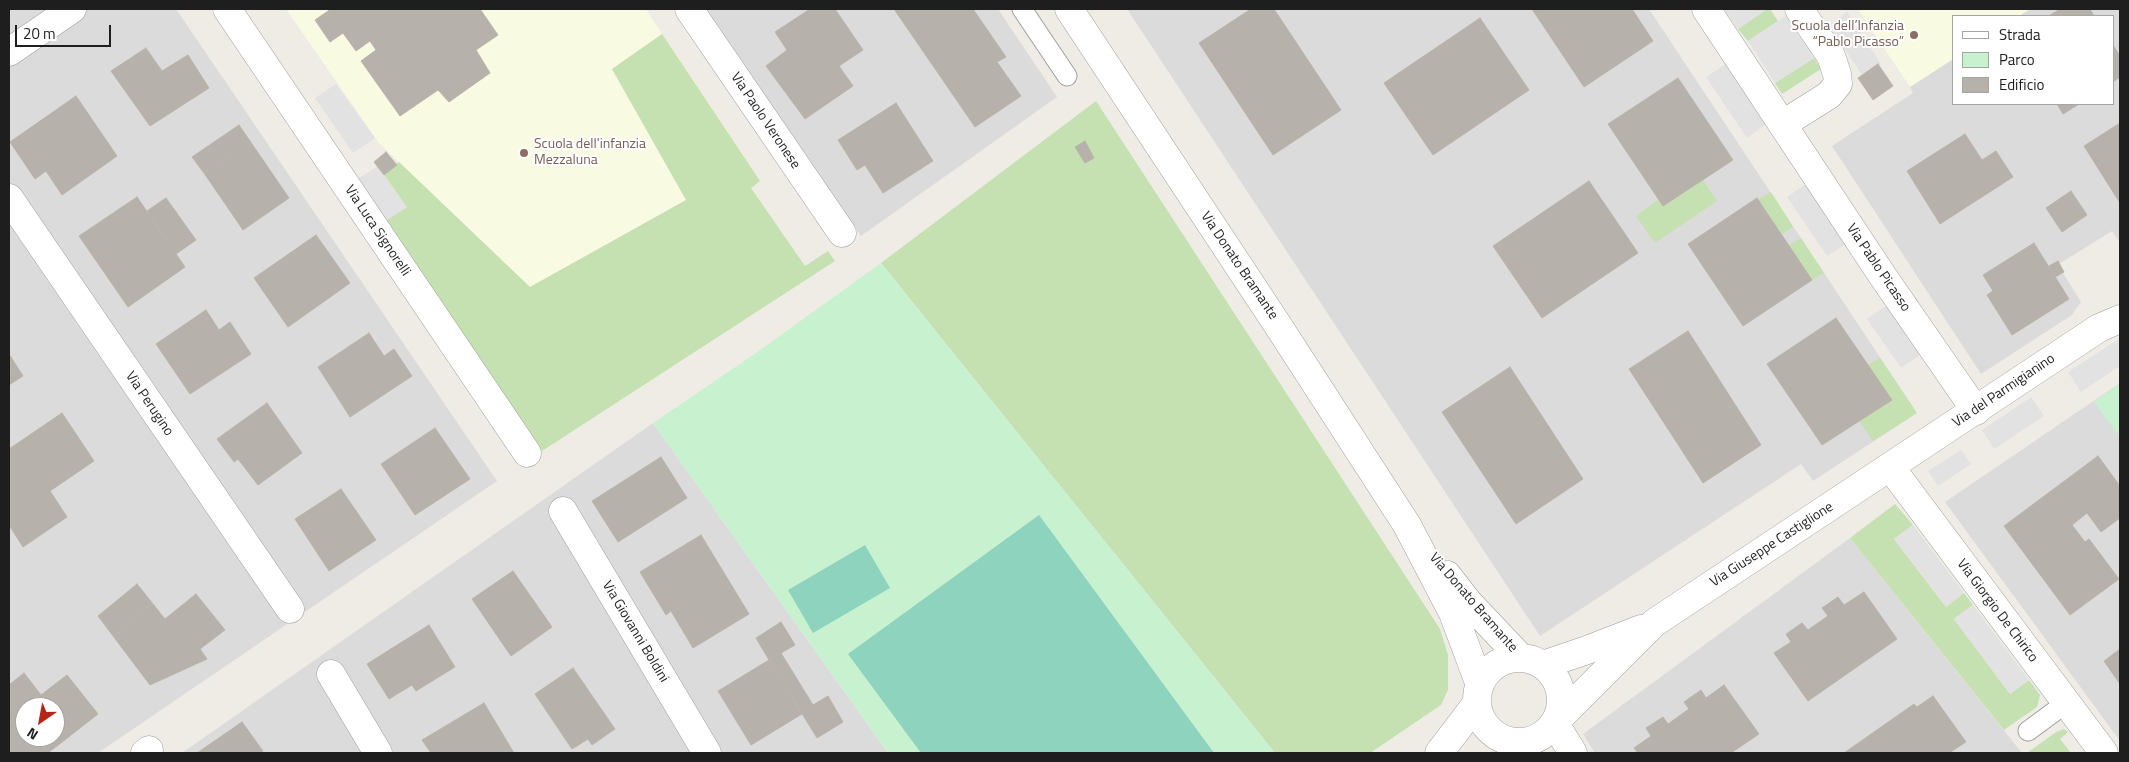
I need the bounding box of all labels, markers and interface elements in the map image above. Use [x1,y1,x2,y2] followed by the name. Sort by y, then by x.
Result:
[18,15,114,47] scale bar
[1952,15,2114,105] legend
[1792,19,1904,52] place label: Scuola dell’Infanzia “Pablo Picasso”
[23,22,56,45] text: 20 m
[1999,23,2040,46] text: Strada
[1908,29,1920,41] marker: Scuola dell’Infanzia “Pablo Picasso”
[1999,48,2035,71] text: Parco
[727,70,803,172] street label: Via Paolo Veronese
[1999,73,2044,96] text: Edificio
[534,137,646,170] place label: Scuola dell'infanzia Mezzaluna
[518,147,530,159] marker: Scuola dell'infanzia Mezzaluna
[340,183,414,279] street label: Via Luca Signorelli
[1197,209,1281,323] street label: Via Donato Bramante
[1842,221,1914,315] street label: Via Pablo Picasso
[1950,351,2058,431] street label: Via del Parmigianino
[121,369,177,439] street label: Via Perugino
[1707,499,1837,591] street label: Via Giuseppe Castiglione
[1425,550,1521,656] street label: Via Donato Bramante
[1953,556,2041,666] street label: Via Giorgio De Chirico
[598,578,672,686] street label: Via Giovanni Boldini
[15,697,65,747] north arrow
[22,723,42,746] text: N

